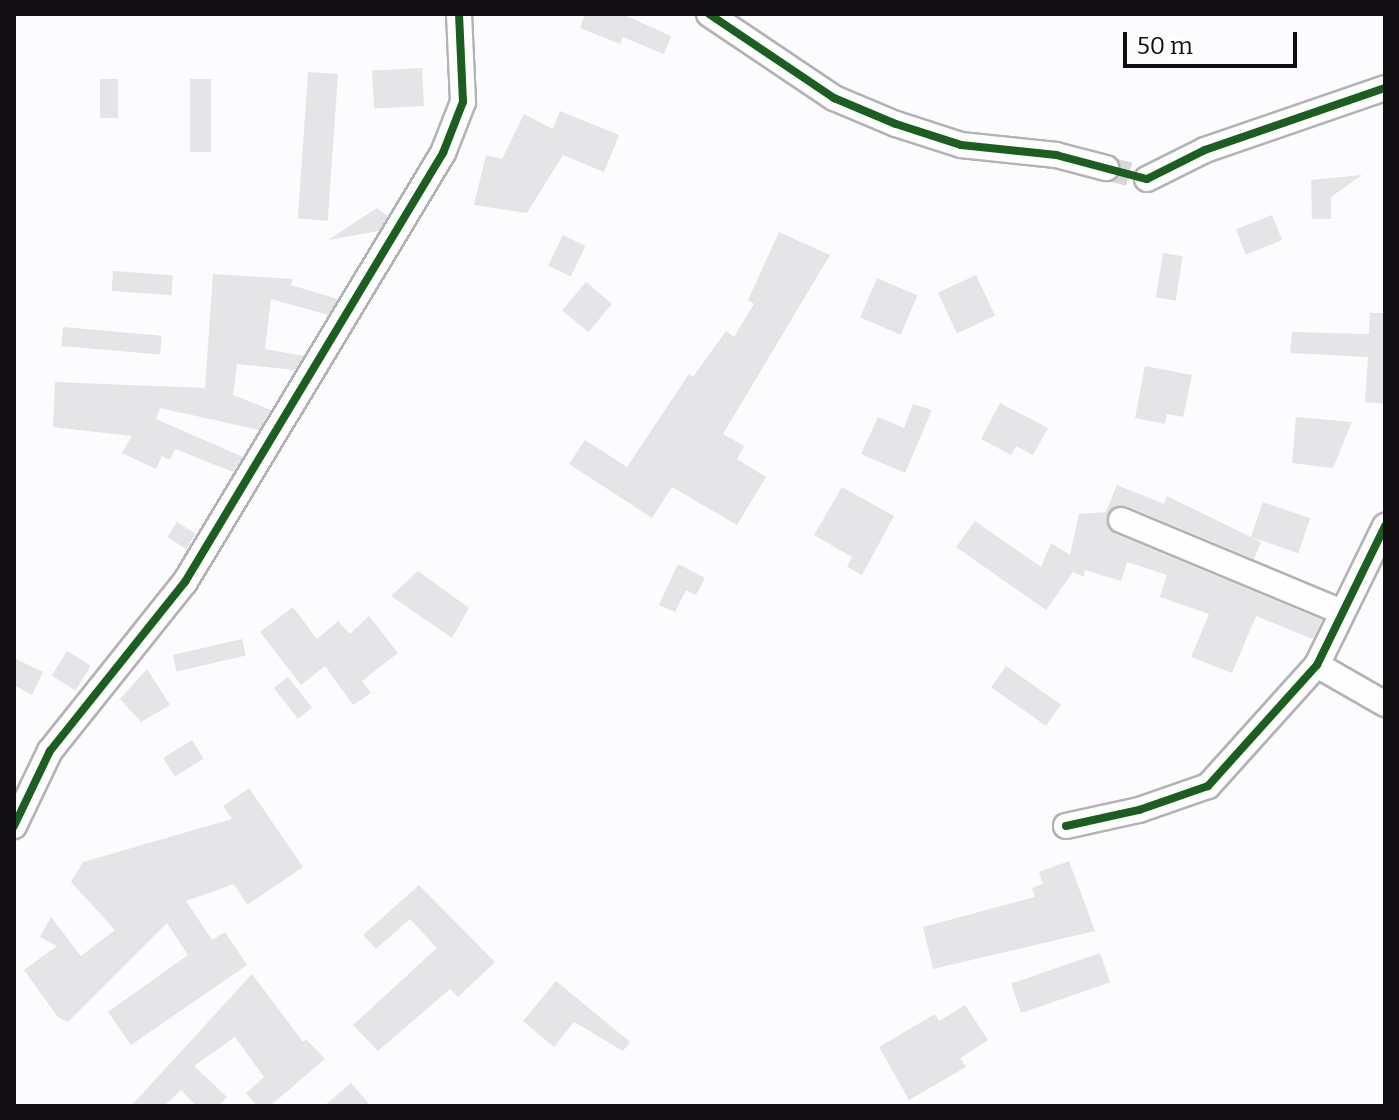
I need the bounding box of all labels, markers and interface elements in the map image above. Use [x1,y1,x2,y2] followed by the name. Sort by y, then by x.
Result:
[1127,16,1301,66] scale bar
[1137,32,1193,60] text: 50 m

